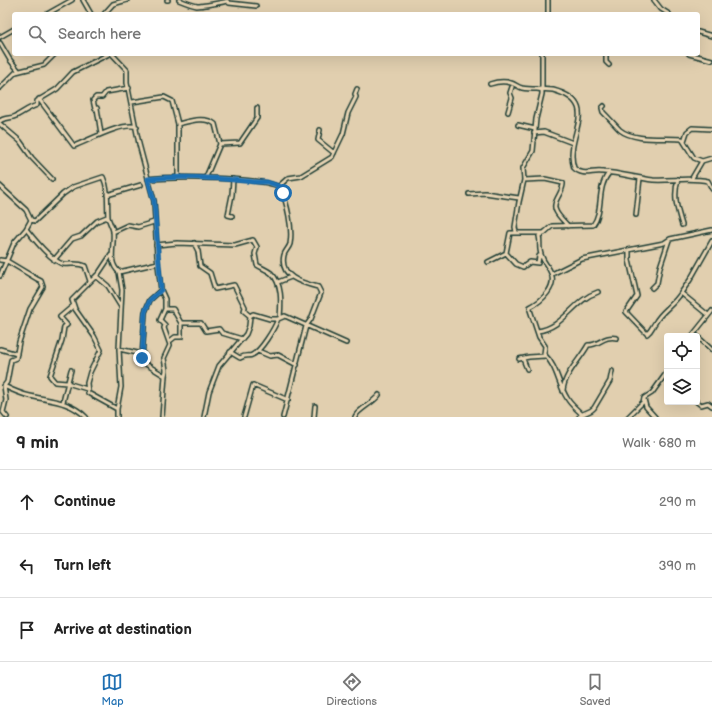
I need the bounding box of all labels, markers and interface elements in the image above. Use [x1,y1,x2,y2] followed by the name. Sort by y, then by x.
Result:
[12,12,700,56] search box
[26,23,48,45] icon: search
[58,25,141,44] text: Search here
[274,184,292,202] route start
[664,333,700,405] map controls
[664,333,700,369] button: locate
[133,349,151,367] route end
[664,369,700,405] button: layers
[16,433,59,453] text: 9 min
[622,435,696,451] text: Walk · 680 m
[16,491,38,513] icon: ahead
[54,492,116,511] text: Continue
[659,494,696,510] text: 290 m
[16,555,38,577] icon: left
[54,556,111,575] text: Turn left
[659,558,696,574] text: 390 m
[16,619,38,641] icon: arrive
[54,620,192,639] text: Arrive at destination
[101,671,124,708] tab: Map
[326,671,377,708] tab: Directions
[580,671,611,708] tab: Saved

